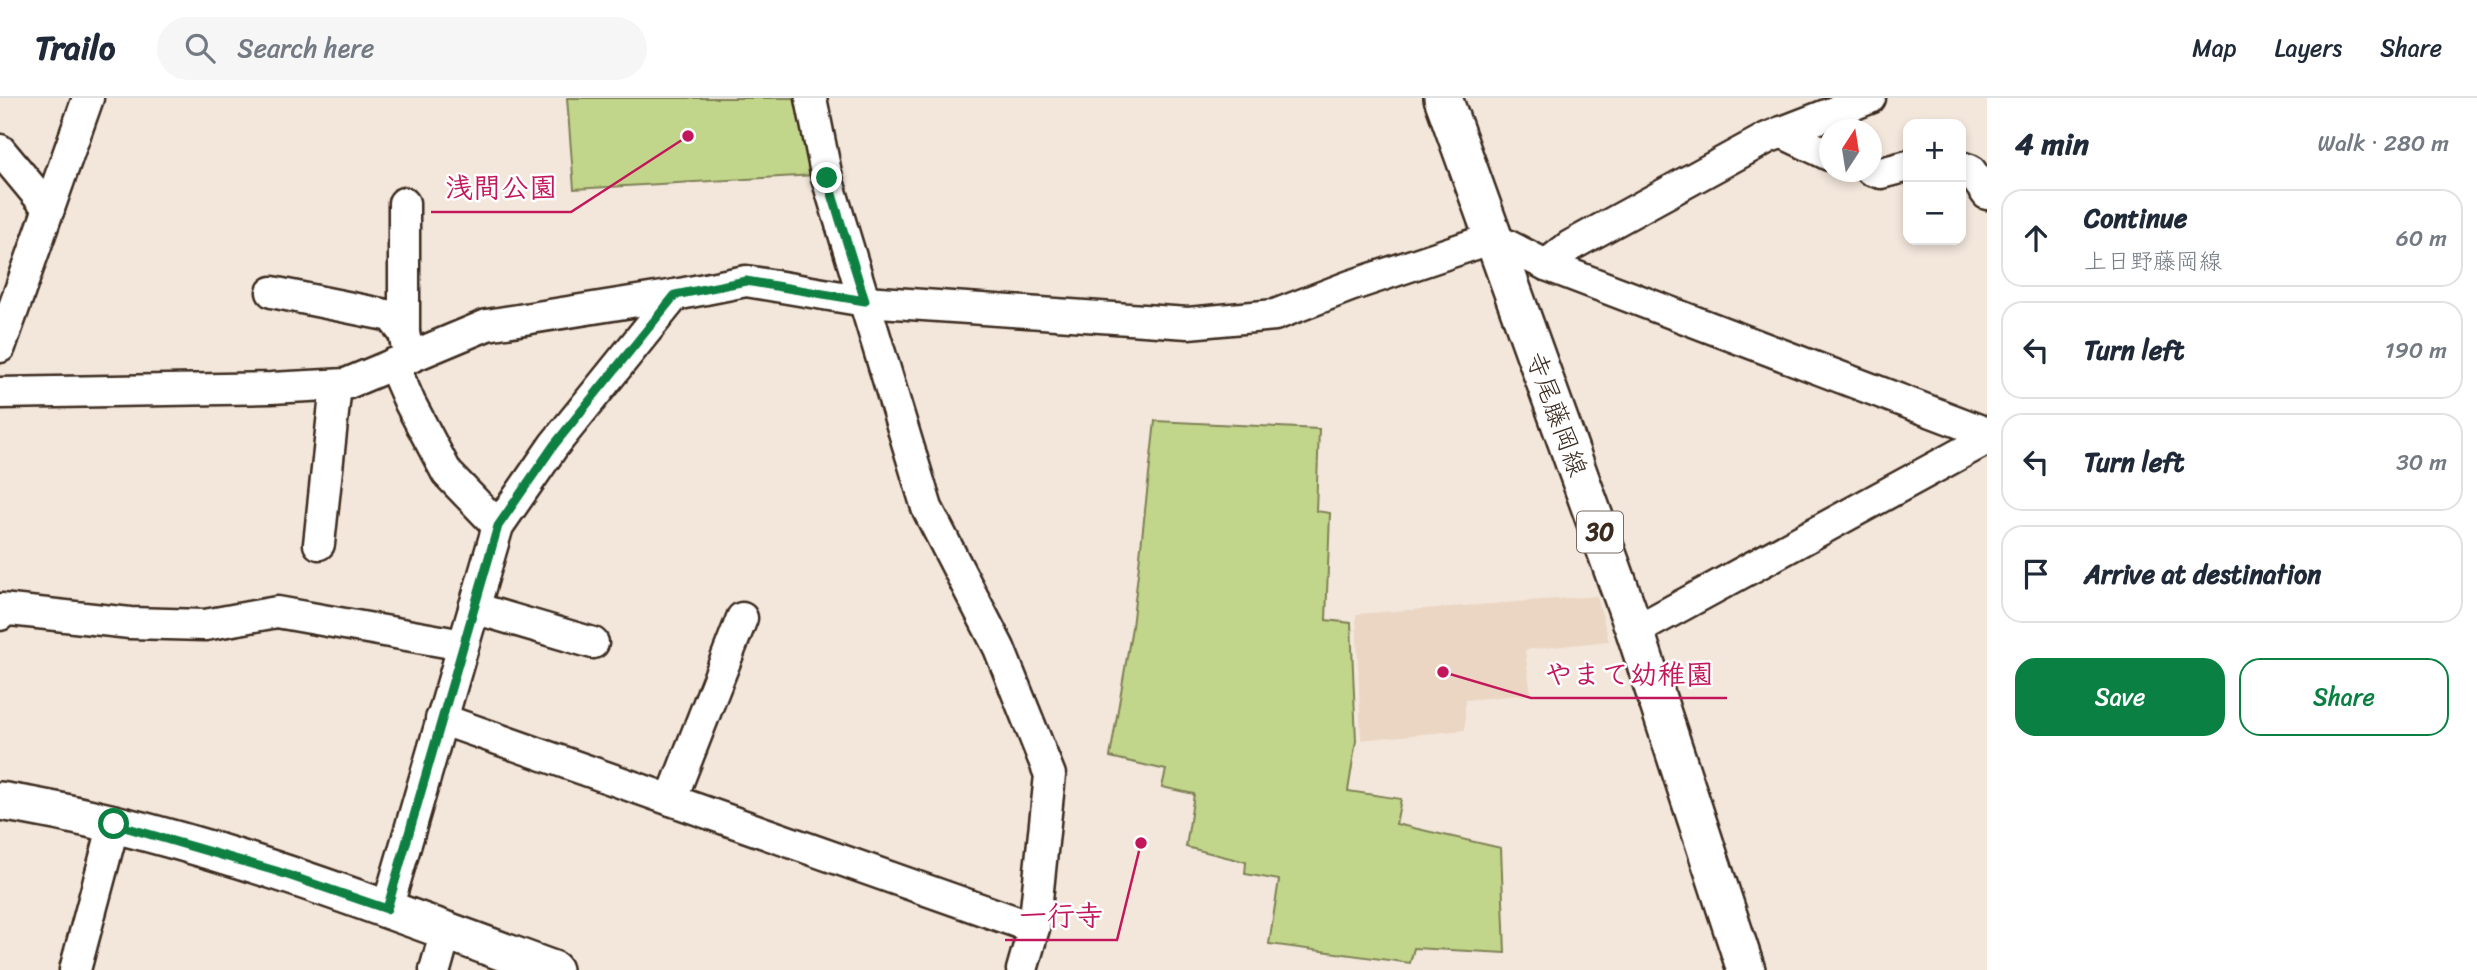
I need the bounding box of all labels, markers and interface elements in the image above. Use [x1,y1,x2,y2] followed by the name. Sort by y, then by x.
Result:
[157,17,647,80] search box
[35,19,115,77] text: Trailo
[237,25,374,71] text: Search here
[2192,27,2237,69] text: Map
[2275,27,2342,69] text: Layers
[2380,27,2442,69] text: Share
[181,29,219,67] icon: search
[2015,117,2089,171] text: 4 min
[1819,119,1882,182] north arrow
[1903,119,1966,245] map controls
[1903,119,1966,182] button: +
[2318,123,2449,164] text: Walk · 280 m
[811,162,842,193] route end
[431,163,571,212] callout: 浅間公園
[445,163,557,212] text: 浅間公園
[1903,182,1966,245] button: −
[2084,195,2187,241] text: Continue
[2396,218,2447,259] text: 60 m
[2017,219,2055,257] icon: ahead
[2084,241,2222,282] text: 上日野藤岡線
[2084,327,2184,373] text: Turn left
[2385,330,2447,371] text: 190 m
[2017,331,2055,369] icon: left
[1513,345,1601,483] street label: 寺尾藤岡線
[2084,439,2184,485] text: Turn left
[2396,442,2447,483] text: 30 m
[2017,443,2055,481] icon: left
[1577,512,1623,552] road number: 30
[2084,551,2321,597] text: Arrive at destination
[2017,555,2055,593] icon: arrive
[1531,649,1727,698] callout: やまて幼稚園
[1545,650,1713,699] text: やまて幼稚園
[2015,658,2225,736] button: Save
[2239,658,2449,736] button: Share
[98,808,129,839] route start
[1005,891,1117,940] callout: 一行寺
[1019,891,1103,940] text: 一行寺

